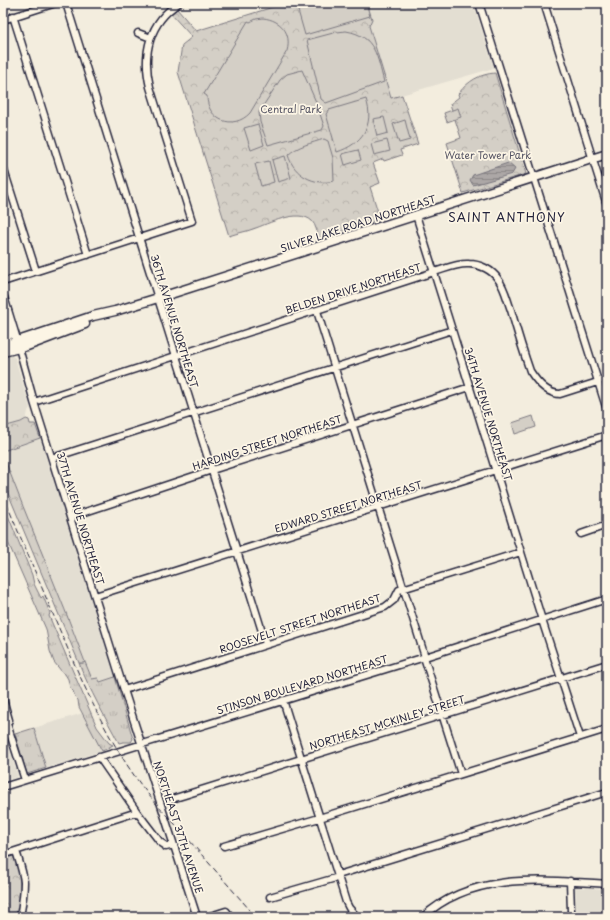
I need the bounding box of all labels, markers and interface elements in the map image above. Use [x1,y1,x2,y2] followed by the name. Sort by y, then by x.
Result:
[260,101,322,116] park label: Central Park
[445,147,531,162] park label: Water Tower Park
[278,191,438,255] street label: SILVER LAKE ROAD NORTHEAST
[448,208,566,226] district label: SAINT ANTHONY
[148,252,203,390] street label: 36TH AVENUE NORTHEAST
[283,259,423,317] street label: BELDEN DRIVE NORTHEAST
[462,345,517,483] street label: 34TH AVENUE NORTHEAST
[190,411,344,473] street label: HARDING STREET NORTHEAST
[54,450,108,586] street label: 37TH AVENUE NORTHEAST
[272,476,424,536] street label: EDWARD STREET NORTHEAST
[217,590,383,656] street label: ROOSEVELT STREET NORTHEAST
[214,651,390,717] street label: STINSON BOULEVARD NORTHEAST
[307,691,467,753] street label: NORTHEAST MCKINLEY STREET
[151,759,207,895] street label: NORTHEAST 37TH AVENUE

